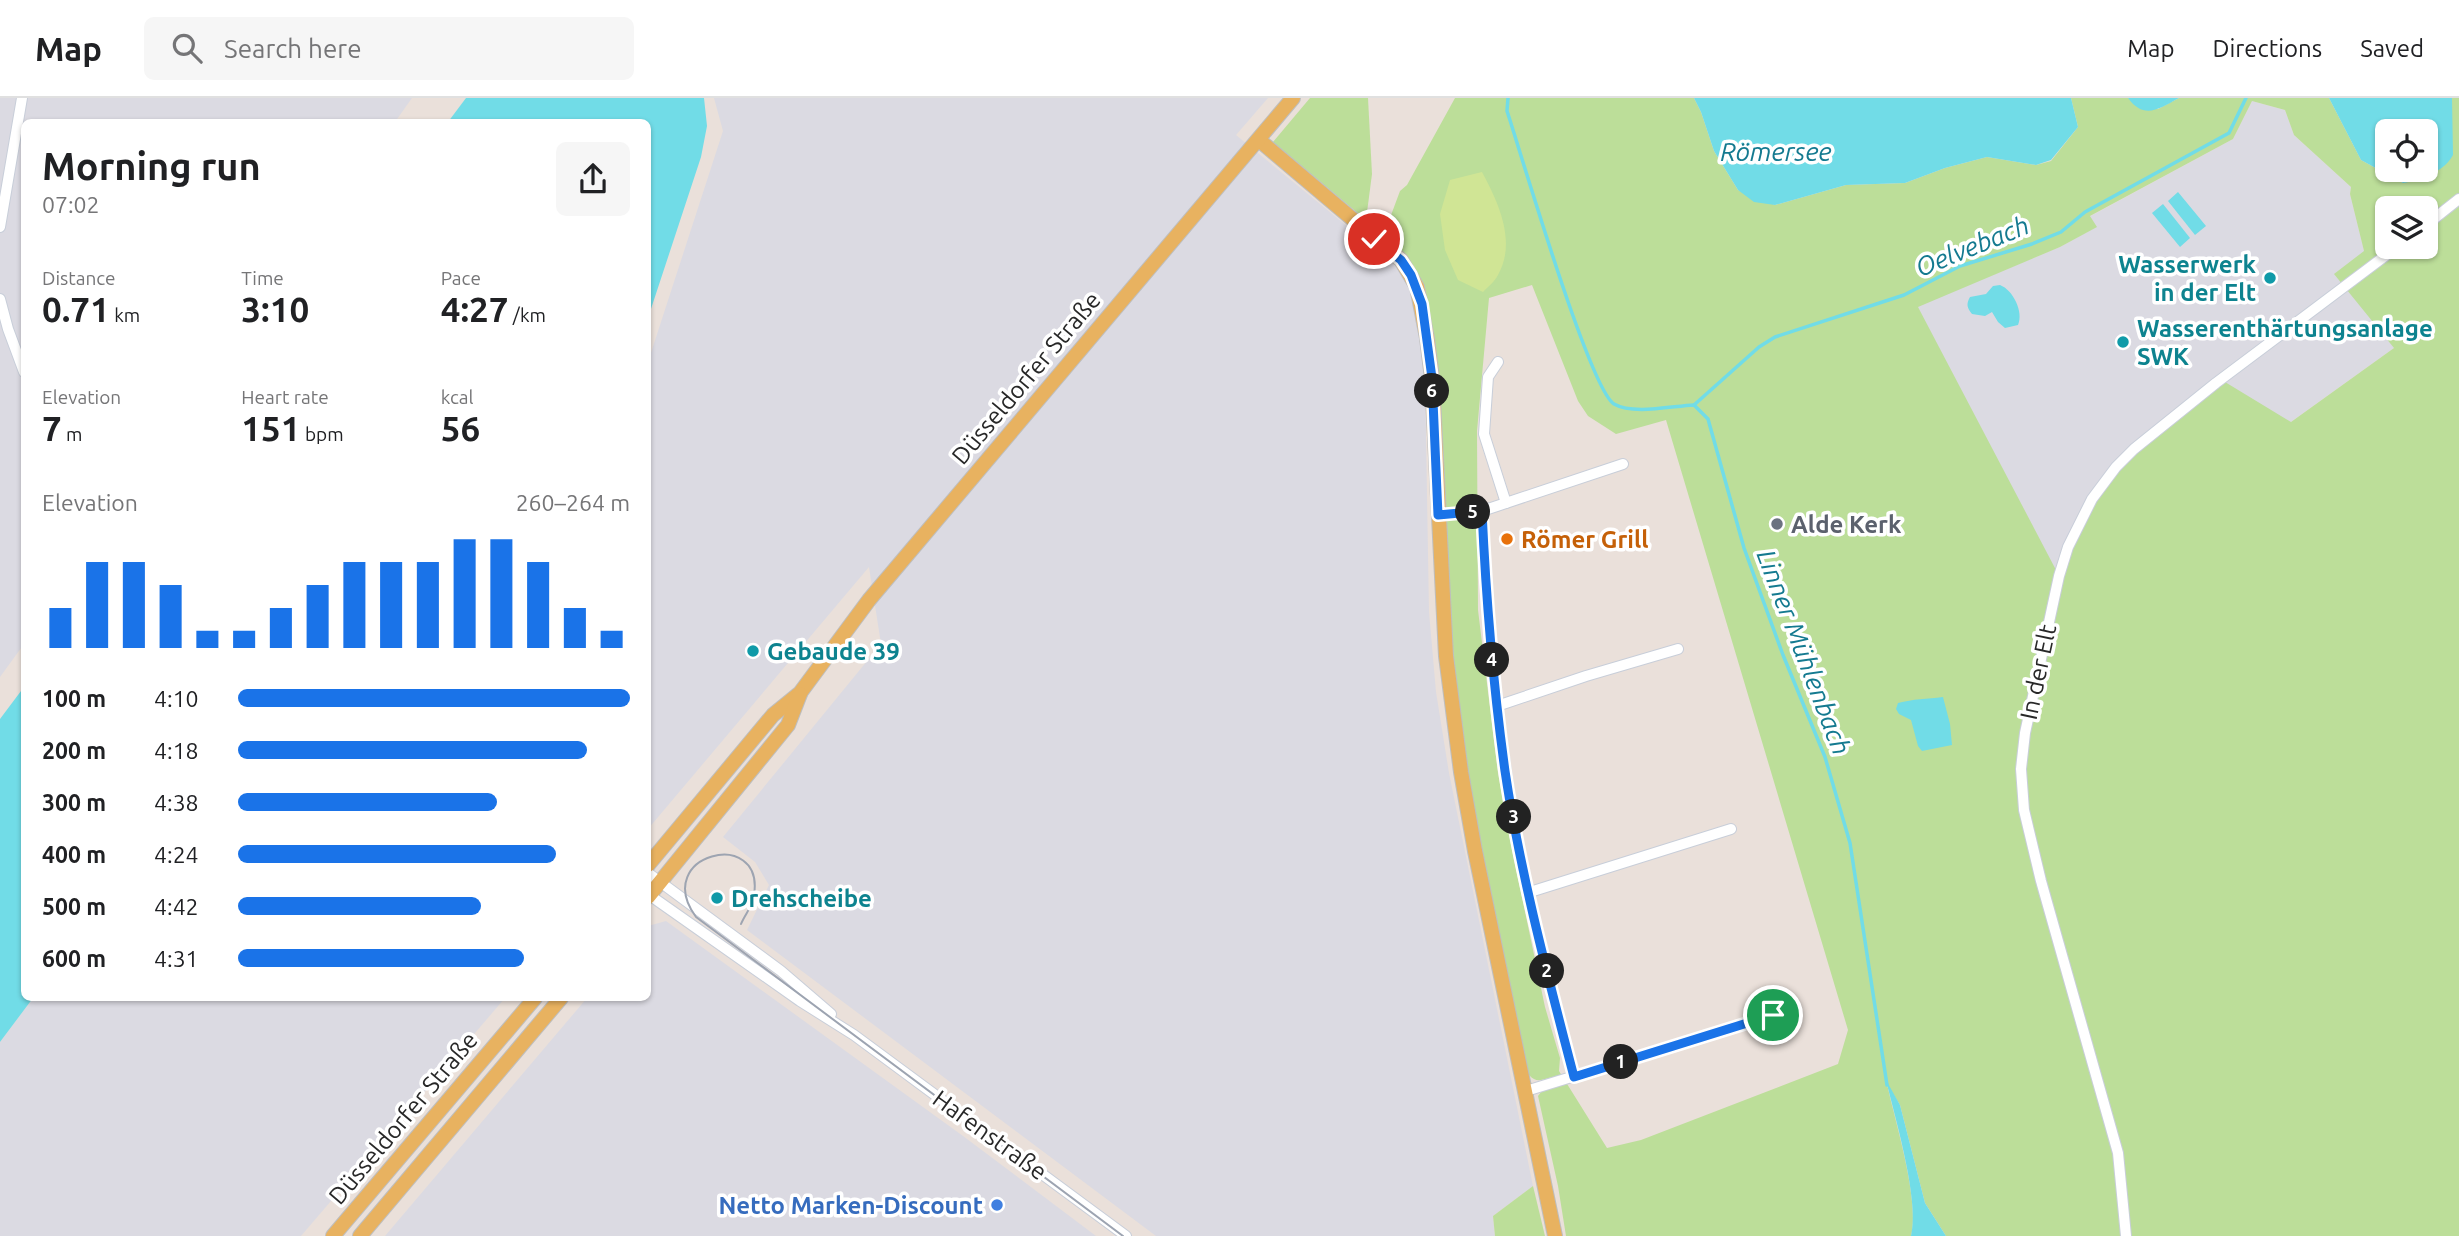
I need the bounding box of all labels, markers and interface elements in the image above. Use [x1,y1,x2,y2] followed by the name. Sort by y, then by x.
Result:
[144,17,634,80] search box
[168,29,206,67] icon: search
[35,30,102,67] text: Map
[224,34,362,63] text: Search here
[2127,35,2174,62] text: Map
[2212,35,2322,62] text: Directions
[2360,35,2424,62] text: Saved
[2375,119,2438,259] map controls
[2375,119,2438,182] button: locate
[1720,137,1832,166] water label: Römersee
[556,142,630,216] button: share
[42,145,261,187] text: Morning run
[42,192,100,217] text: 07:02
[2375,196,2438,259] button: layers
[1344,209,1404,269] pin
[1911,210,2033,282] water label: Oelvebach
[1355,220,1393,258] icon: check
[2118,251,2257,306] place label: Wasserwerk in der Elt
[42,267,116,289] text: Distance
[241,267,284,289] text: Time
[441,267,481,289] text: Pace
[2262,270,2278,286] marker: Wasserwerk in der Elt
[946,286,1106,470] street label: Düsseldorfer Straße
[42,289,110,329] text: 0.71
[241,289,309,329] text: 3:10
[441,289,509,329] text: 4:27
[110,304,140,326] text: km
[509,304,546,326] text: /km
[2137,315,2433,370] place label: Wasserenthärtungsanlage SWK
[2115,334,2131,350] marker: Wasserenthärtungsanlage SWK
[1414,374,1450,408] pin: 6
[1426,379,1437,401] text: 6
[42,386,121,408] text: Elevation
[241,386,329,408] text: Heart rate
[441,386,473,408] text: kcal
[42,408,62,448] text: 7
[241,408,301,448] text: 151
[441,408,480,448] text: 56
[62,423,83,445] text: m
[301,423,344,445] text: bpm
[42,490,138,515] text: Elevation
[516,490,630,515] text: 260–264 m
[1456,494,1490,530] pin: 5
[1467,500,1478,522] text: 5
[1791,511,1902,538] place label: Alde Kerk
[1769,516,1785,532] marker: Alde Kerk
[1521,526,1648,553] place label: Römer Grill
[1499,531,1515,547] marker: Römer Grill
[1752,545,1856,759] water label: Linner Mühlenbach
[2015,621,2061,722] street label: In der Elt
[767,638,900,665] place label: Gebaude 39
[1474,642,1510,678] pin: 4
[745,643,761,659] marker: Gebaude 39
[1486,648,1497,670] text: 4
[42,686,106,711] text: 100 m
[154,686,199,711] text: 4:10
[42,738,106,763] text: 200 m
[154,738,199,763] text: 4:18
[42,790,106,815] text: 300 m
[154,790,199,815] text: 4:38
[1496,800,1532,834] pin: 3
[1508,805,1519,827] text: 3
[42,842,106,867] text: 400 m
[154,842,199,867] text: 4:24
[731,885,872,912] place label: Drehscheibe
[709,890,725,906] marker: Drehscheibe
[42,894,106,919] text: 500 m
[154,894,199,919] text: 4:42
[42,946,106,971] text: 600 m
[154,946,199,971] text: 4:31
[1530,954,1564,988] pin: 2
[1541,959,1552,981] text: 2
[1743,985,1803,1045] pin
[1754,996,1792,1034] icon: arrive
[323,1026,483,1210] street label: Düsseldorfer Straße
[1604,1044,1638,1080] pin: 1
[1615,1050,1626,1072] text: 1
[928,1085,1052,1185] street label: Hafenstraße
[718,1192,983,1219] place label: Netto Marken-Discount
[989,1197,1005,1213] marker: Netto Marken-Discount

